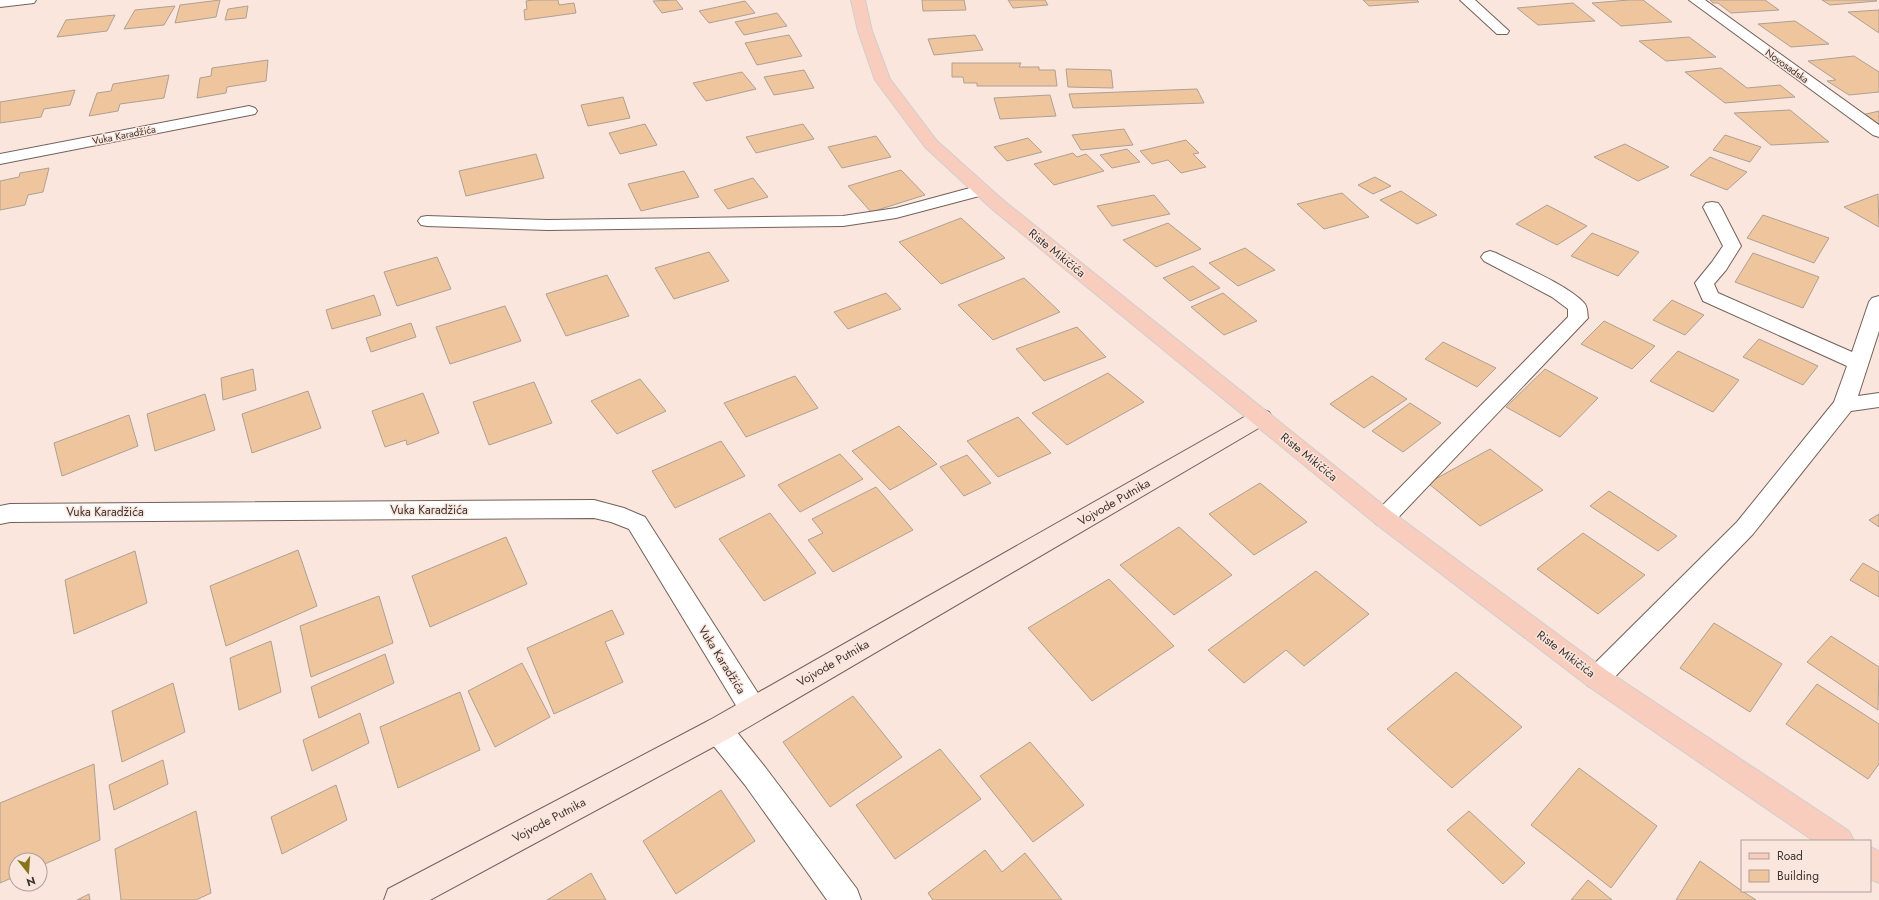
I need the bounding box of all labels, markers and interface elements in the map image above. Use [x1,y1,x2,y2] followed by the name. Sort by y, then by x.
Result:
[1762,45,1812,87] street label: Novosadska
[91,121,157,149] street label: Vuka Karadžića
[1025,224,1090,282] street label: Riste Mikičića
[1277,428,1342,486] street label: Riste Mikičića
[1075,474,1154,530] street label: Vojvode Putnika
[390,501,468,519] street label: Vuka Karadžića
[66,503,144,521] street label: Vuka Karadžića
[694,622,750,698] street label: Vuka Karadžića
[1533,626,1599,682] street label: Riste Mikičića
[794,635,873,691] street label: Vojvode Putnika
[509,793,589,847] street label: Vojvode Putnika
[1741,840,1871,892] legend
[1777,847,1803,865] text: Road
[8,852,48,892] north arrow
[1777,867,1819,885] text: Building
[24,873,37,890] text: N

